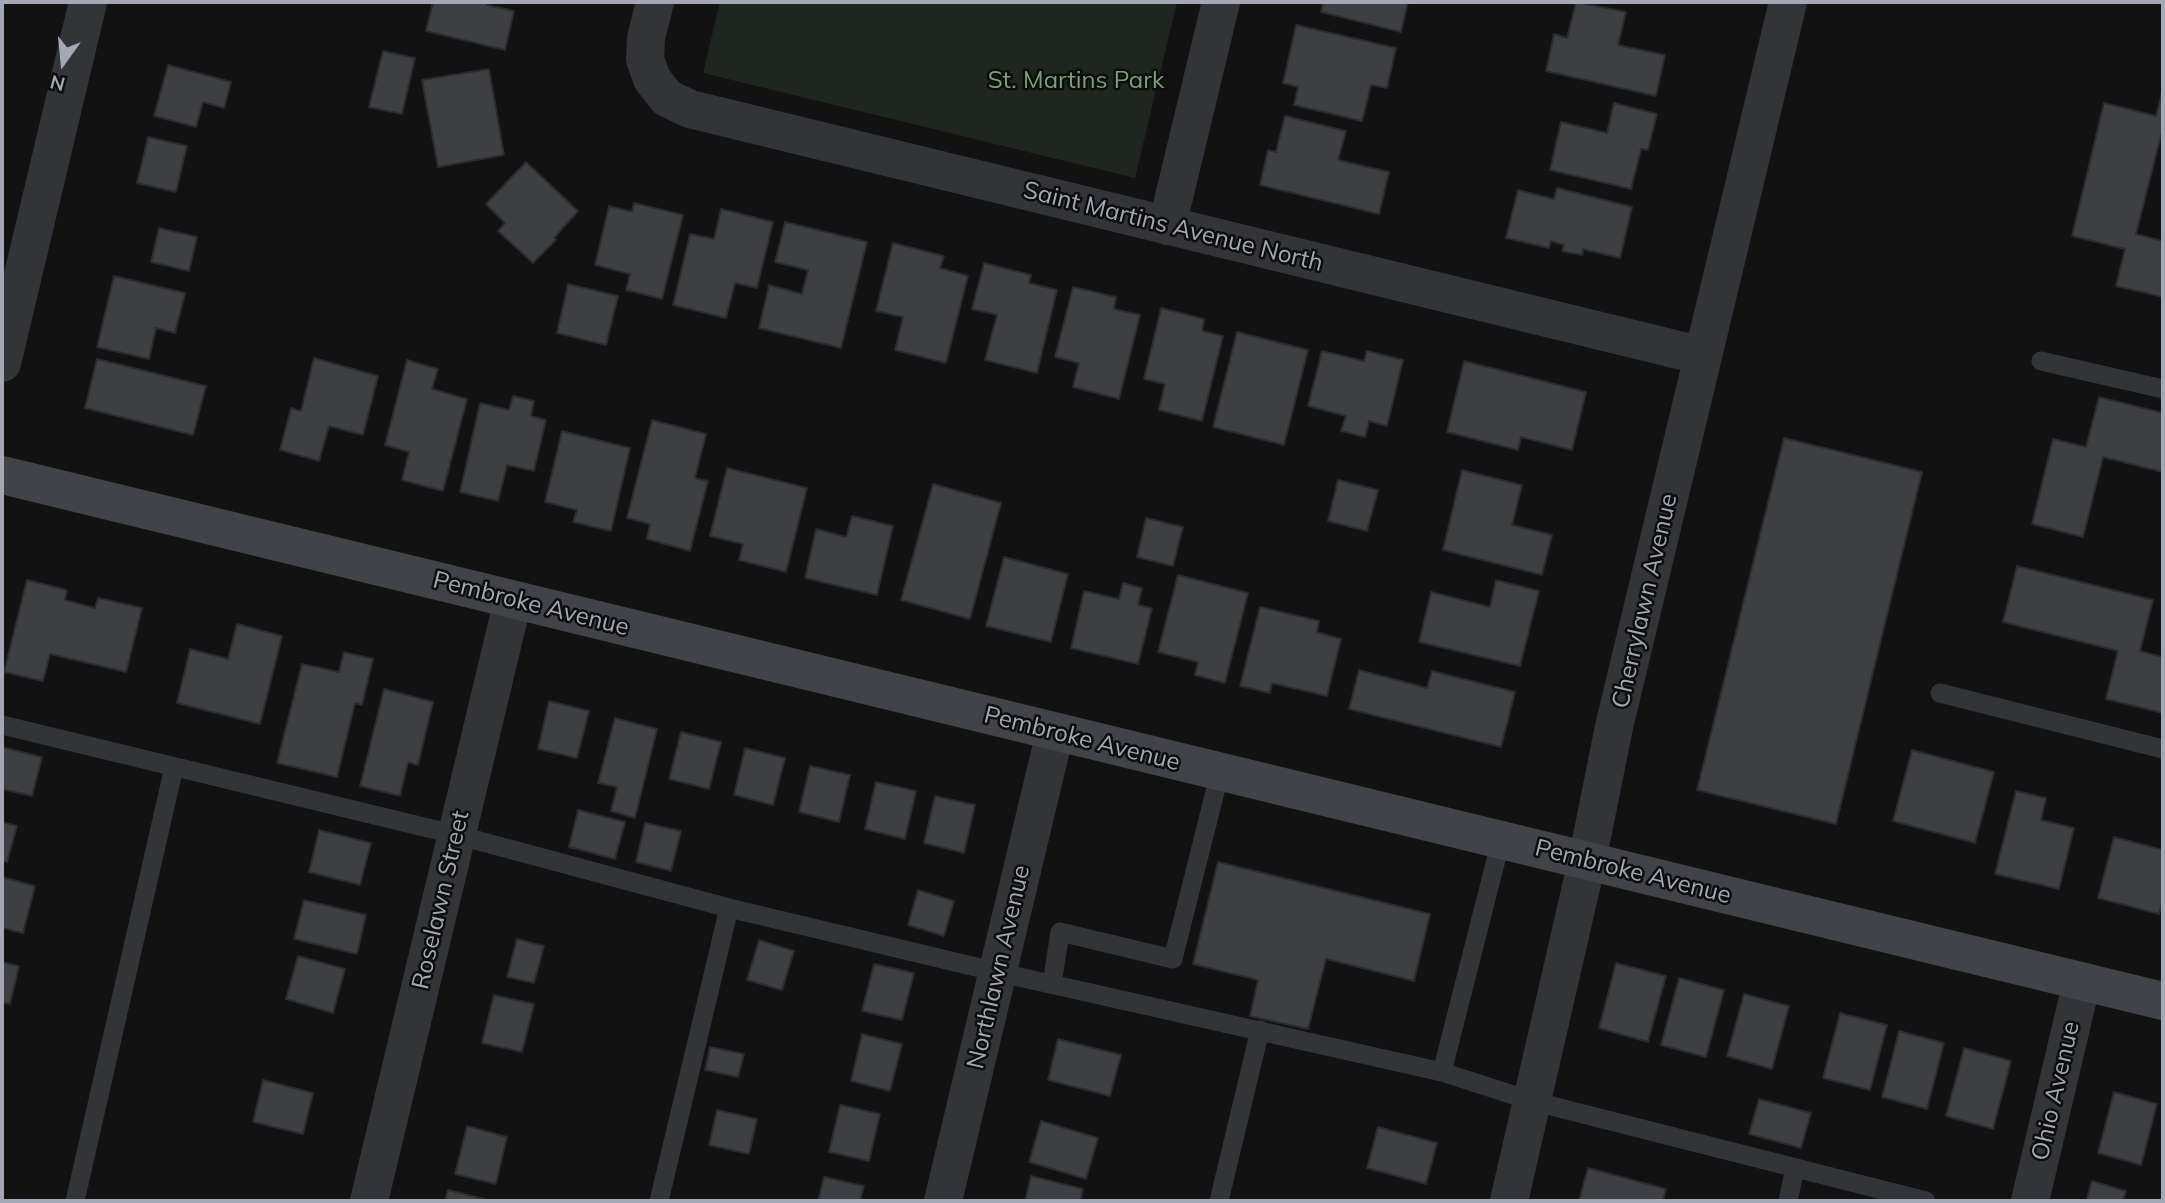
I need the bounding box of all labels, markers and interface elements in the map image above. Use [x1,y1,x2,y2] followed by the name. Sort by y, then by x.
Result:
[28,28,98,98] north arrow
[988,67,1164,95] park label: St. Martins Park
[48,70,68,97] text: N
[1020,176,1326,278] street label: Saint Martins Avenue North
[1606,491,1684,711] street label: Cherrylawn Avenue
[430,566,632,642] street label: Pembroke Avenue
[981,701,1183,777] street label: Pembroke Avenue
[406,808,476,992] street label: Roselawn Street
[1532,834,1734,910] street label: Pembroke Avenue
[962,862,1036,1072] street label: Northlawn Avenue
[2026,1019,2086,1163] street label: Ohio Avenue

